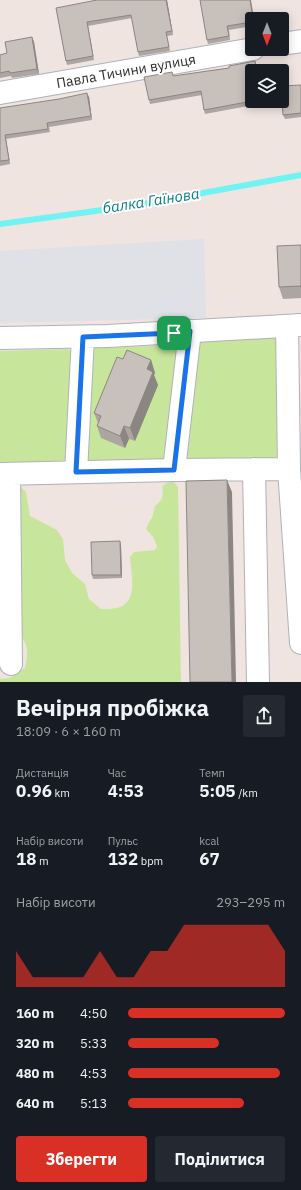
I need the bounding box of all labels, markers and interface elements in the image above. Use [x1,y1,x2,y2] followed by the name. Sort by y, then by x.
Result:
[245,12,289,56] north arrow
[245,12,289,108] map controls
[55,50,197,92] street label: Павла Тичини вулиця
[245,64,289,108] button: layers
[101,183,201,218] water label: балка Гаїнова
[157,316,191,350] pin
[163,322,185,344] icon: arrive
[16,693,209,722] text: Вечірня пробіжка
[243,695,285,737] button: share
[16,723,121,740] text: 18:09 · 6 × 160 m
[16,766,69,780] text: Дистанція
[108,766,126,780] text: Час
[199,766,225,780] text: Темп
[16,780,52,802] text: 0.96
[108,780,144,802] text: 4:53
[199,780,236,802] text: 5:05
[52,786,70,800] text: km
[236,786,258,800] text: /km
[16,834,83,848] text: Набір висоти
[108,834,138,848] text: Пульс
[199,834,219,848] text: kcal
[16,848,36,870] text: 18
[108,848,138,870] text: 132
[199,848,220,870] text: 67
[36,854,49,868] text: m
[138,854,163,868] text: bpm
[16,894,96,911] text: Набір висоти
[216,894,285,911] text: 293–295 m
[16,1005,54,1022] text: 160 m
[80,1005,107,1022] text: 4:50
[16,1035,54,1052] text: 320 m
[80,1035,107,1052] text: 5:33
[16,1065,54,1082] text: 480 m
[80,1065,107,1082] text: 4:53
[16,1095,54,1112] text: 640 m
[80,1095,107,1112] text: 5:13
[16,1136,147,1182] button: Зберегти
[155,1136,285,1182] button: Поділитися

